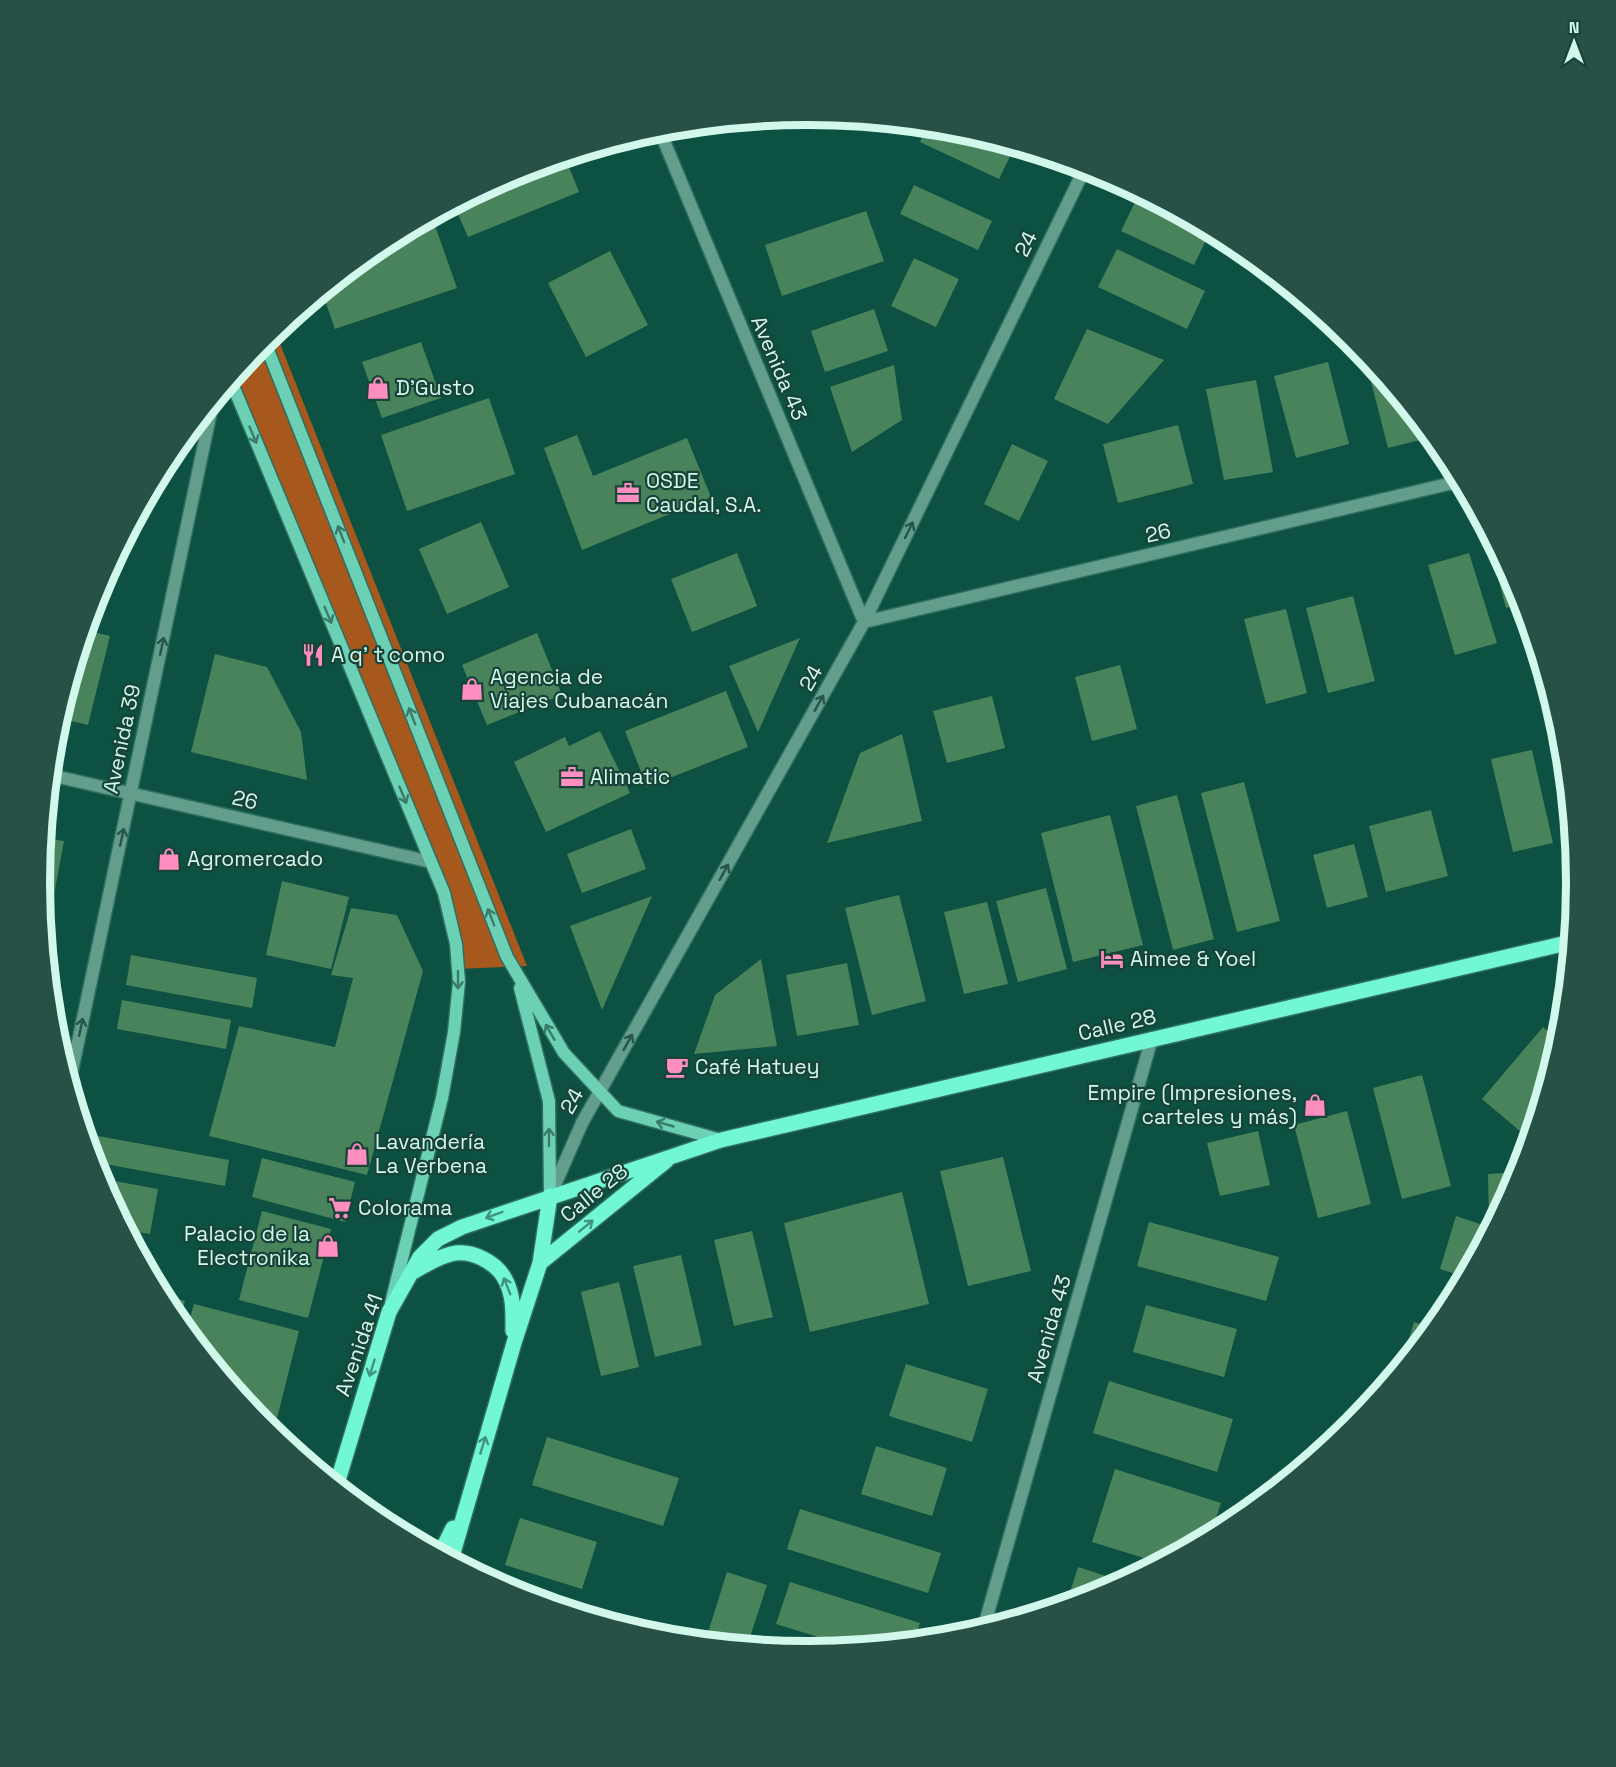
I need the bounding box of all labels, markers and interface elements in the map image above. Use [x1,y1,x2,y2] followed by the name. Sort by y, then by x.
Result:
[1544,12,1604,72] north arrow
[1569,17,1579,38] text: N
[1008,227,1043,261] street label: 24
[745,311,814,424] street label: Avenida 43
[396,374,475,401] place label: D'Gusto
[365,375,391,401] shop icon: D'Gusto
[248,425,259,444] one-way arrow
[646,467,762,518] place label: OSDE Caudal, S.A.
[615,480,641,506] office icon: OSDE Caudal, S.A.
[1142,516,1173,549] street label: 26
[904,521,916,539] one-way arrow
[335,526,346,544] one-way arrow
[323,605,334,623] one-way arrow
[157,637,168,656] one-way arrow
[331,641,445,668] place label: A q' t como
[300,642,326,668] restaurant icon: A q' t como
[793,660,828,695] street label: 24
[490,663,668,714] place label: Agencia de Viajes Cubanacán
[459,676,485,702] shop icon: Agencia de Viajes Cubanacán
[97,682,146,796] street label: Avenida 39
[814,694,825,712] one-way arrow
[406,707,417,726] one-way arrow
[590,763,670,790] place label: Alimatic
[559,764,585,790] office icon: Alimatic
[230,783,261,816] street label: 26
[398,785,409,803] one-way arrow
[117,827,128,847] one-way arrow
[187,845,323,872] place label: Agromercado
[156,846,182,872] shop icon: Agromercado
[718,864,730,881] one-way arrow
[485,908,496,926] one-way arrow
[1130,945,1256,972] place label: Aimee & Yoel
[1099,946,1125,972] hotel icon: Aimee & Yoel
[452,970,464,990] one-way arrow
[1075,1002,1159,1047] street label: Calle 28
[76,1018,88,1037] one-way arrow
[543,1024,555,1041] one-way arrow
[623,1034,634,1052] one-way arrow
[695,1053,819,1080] place label: Café Hatuey
[664,1054,690,1080] cafe icon: Café Hatuey
[1088,1079,1297,1130] place label: Empire (Impresiones, carteles y más)
[554,1083,589,1118] street label: 24
[1302,1092,1328,1118] shop icon: Empire (Impresiones, carteles y más)
[656,1118,675,1129] one-way arrow
[375,1128,487,1179] place label: Lavandería La Verbena
[543,1128,555,1148] one-way arrow
[344,1141,370,1167] shop icon: Lavandería La Verbena
[554,1157,633,1228] street label: Calle 28
[358,1194,452,1221] place label: Colorama
[327,1195,353,1221] supermarket icon: Colorama
[486,1211,504,1222] one-way arrow
[578,1219,593,1233] one-way arrow
[184,1220,310,1271] place label: Palacio de la Electronika
[315,1233,341,1259] shop icon: Palacio de la Electronika
[1020,1272,1077,1386] street label: Avenida 43
[501,1277,512,1295] one-way arrow
[328,1290,389,1400] street label: Avenida 41
[366,1359,377,1378] one-way arrow
[478,1436,489,1455] one-way arrow

